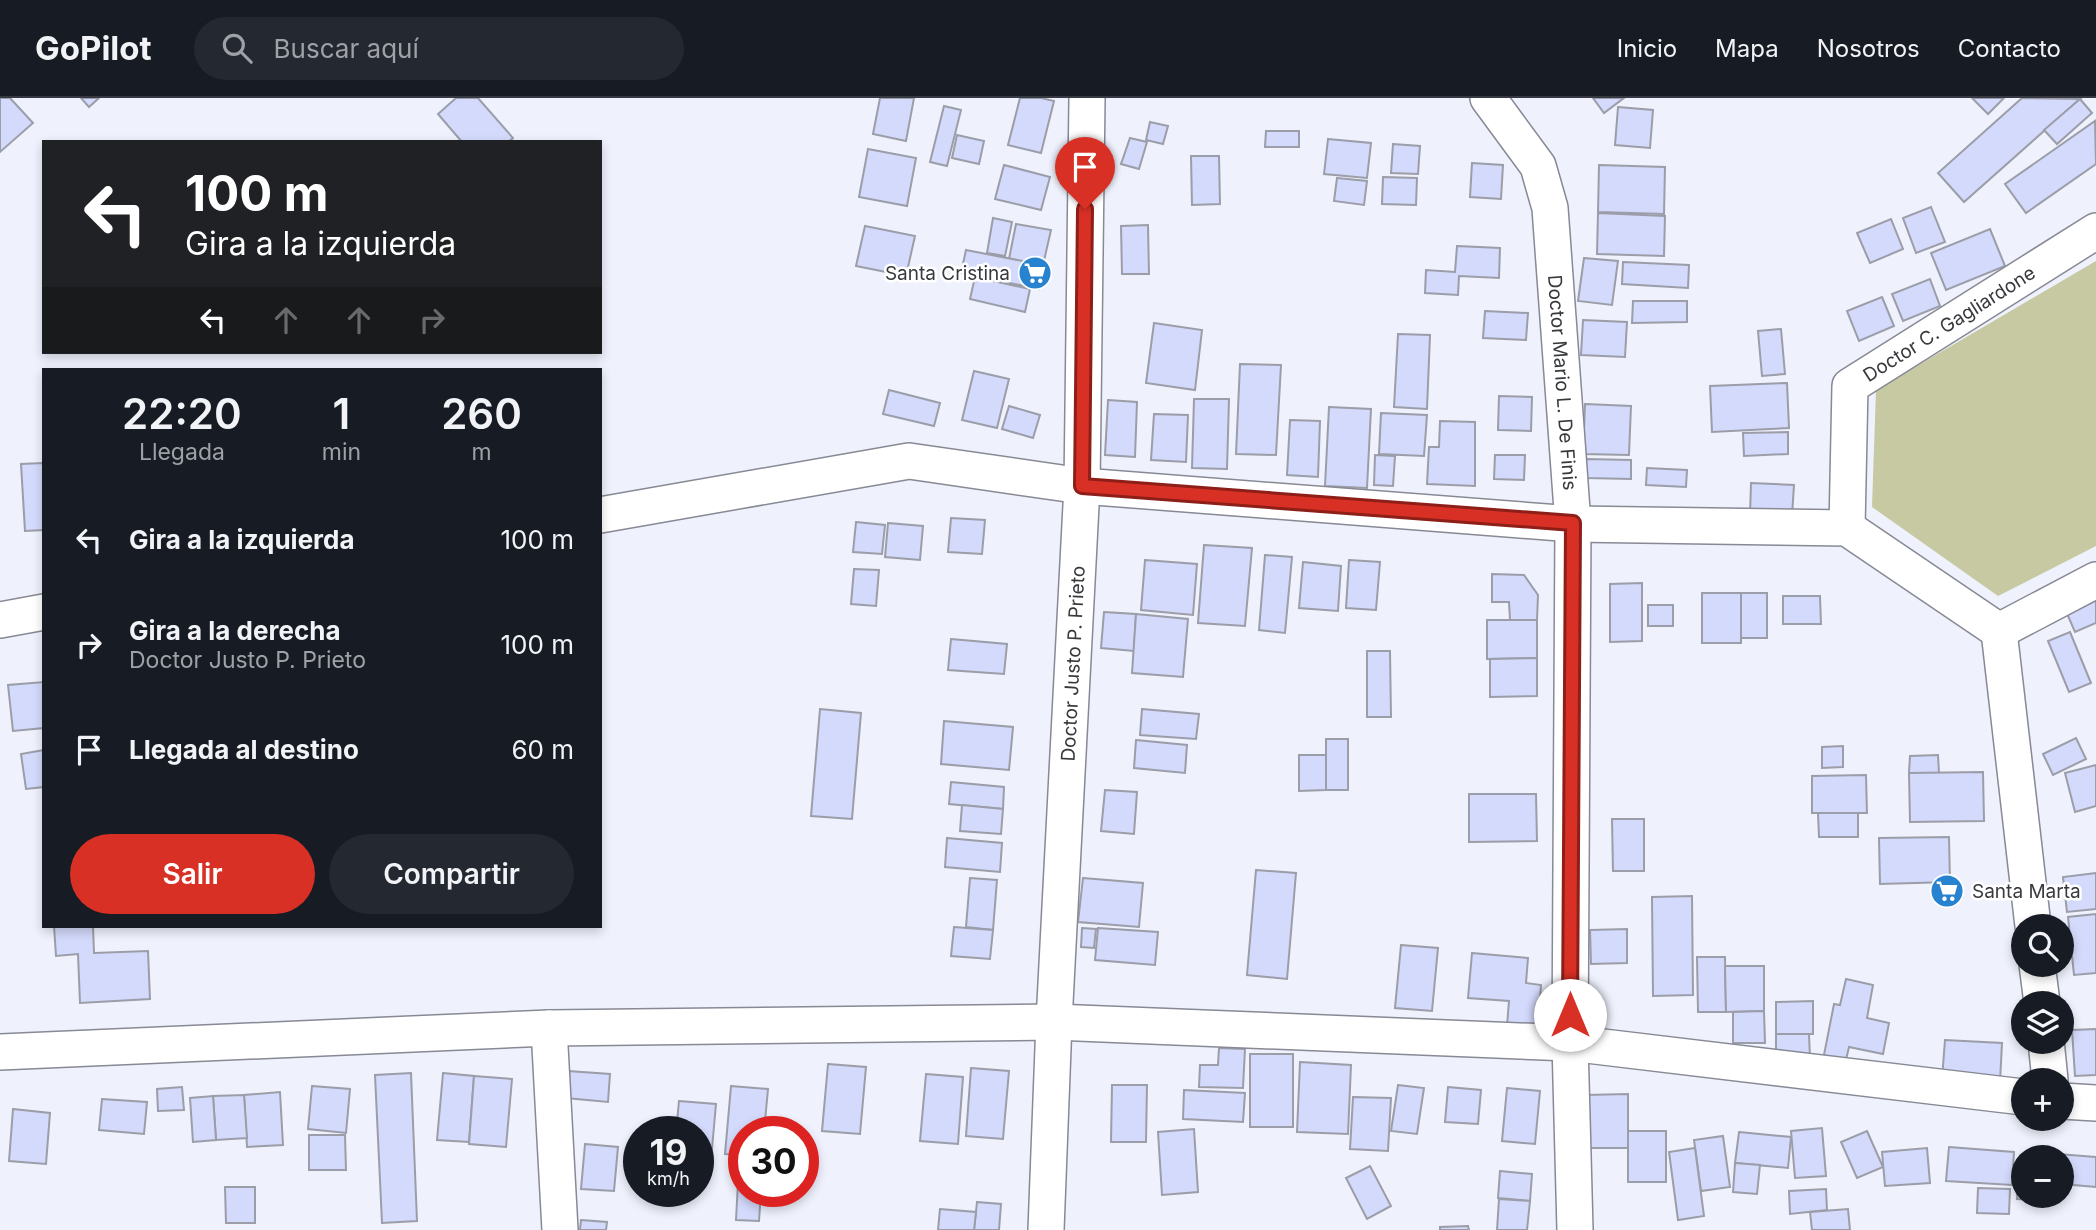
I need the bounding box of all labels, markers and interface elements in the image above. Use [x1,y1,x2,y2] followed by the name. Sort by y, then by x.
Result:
[194,17,684,80] search box
[35,28,152,68] text: GoPilot
[218,29,256,67] icon: search
[274,33,419,64] text: Buscar aquí
[1617,34,1677,63] text: Inicio
[1715,34,1779,63] text: Mapa
[1817,34,1920,63] text: Nosotros
[1958,34,2061,63] text: Contacto
[1055,137,1115,209] pin
[1066,148,1104,186] icon: arrive
[185,164,329,223] text: 100 m
[70,168,161,259] icon: left
[185,224,456,263] text: Gira a la izquierda
[1016,254,1054,292] supermarket icon: Santa Cristina
[1859,261,2039,386] street label: Doctor C. Gagliardone
[885,262,1010,285] place label: Santa Cristina
[1543,274,1582,491] street label: Doctor Mario L. De Finis
[194,301,232,339] icon: left
[267,301,305,339] icon: ahead
[340,301,378,339] icon: ahead
[413,301,451,339] icon: right
[122,388,242,439] text: 22:20
[333,388,350,439] text: 1
[441,388,522,439] text: 260
[139,438,225,466] text: Llegada
[322,438,361,466] text: min
[471,438,492,466] text: m
[70,521,108,559] icon: left
[129,524,355,555] text: Gira a la izquierda
[501,524,574,555] text: 100 m
[1056,565,1089,762] street label: Doctor Justo P. Prieto
[129,615,341,646] text: Gira a la derecha
[70,626,108,664] icon: right
[501,629,574,660] text: 100 m
[129,646,366,674] text: Doctor Justo P. Prieto
[70,731,108,769] icon: arrive
[129,734,359,765] text: Llegada al destino
[511,734,574,765] text: 60 m
[70,834,315,914] button: Salir
[329,834,574,914] button: Compartir
[1928,872,1966,910] supermarket icon: Santa Marta
[1972,880,2081,903] place label: Santa Marta
[2011,914,2074,1208] map controls
[2011,914,2074,977] button: search
[1533,978,1607,1052] position arrow
[2011,991,2074,1054] button: layers
[2011,1068,2074,1131] button: +
[728,1116,819,1207] speed limit sign: 30
[650,1131,687,1173] text: 19
[2011,1145,2074,1208] button: −
[647,1168,690,1189] text: km/h

